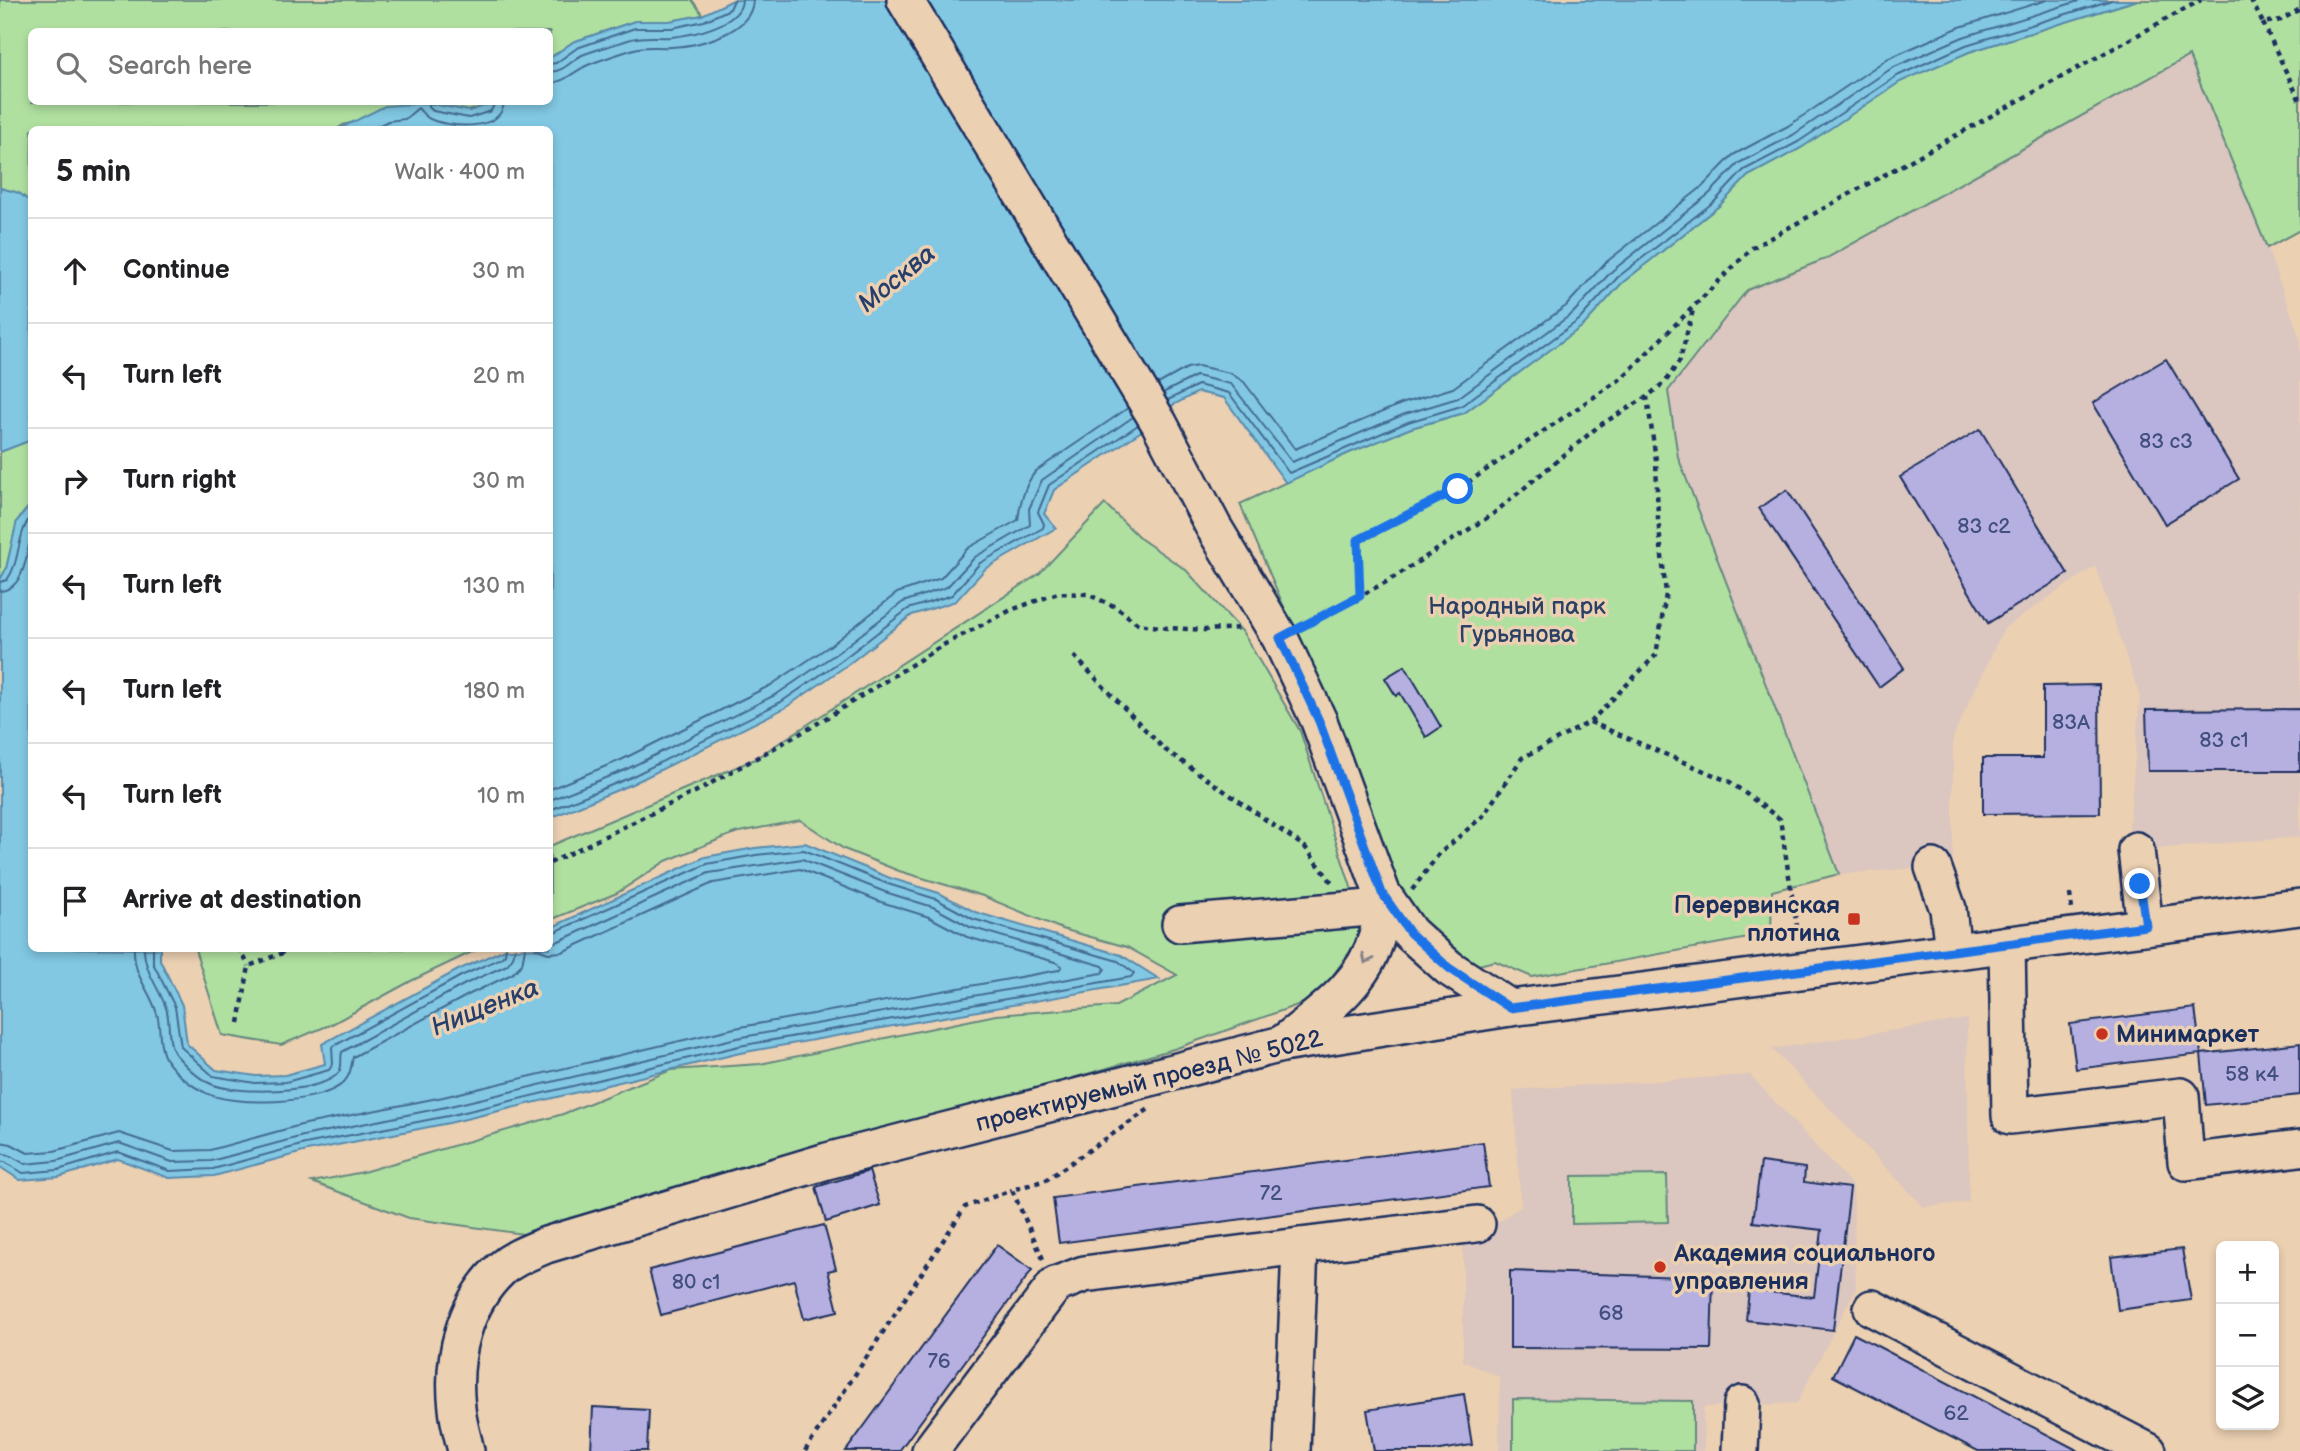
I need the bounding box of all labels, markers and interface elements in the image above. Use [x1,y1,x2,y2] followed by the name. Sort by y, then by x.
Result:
[28,28,553,105] search box
[52,48,90,86] icon: search
[108,51,252,82] text: Search here
[56,154,131,190] text: 5 min
[395,158,525,186] text: Walk · 400 m
[852,238,942,320] water label: Москва
[56,252,94,290] icon: ahead
[123,255,230,286] text: Continue
[472,257,525,285] text: 30 m
[56,357,94,395] icon: left
[123,360,222,391] text: Turn left
[473,362,525,390] text: 20 m
[2139,429,2193,454] house number: 83 с3
[56,462,94,500] icon: right
[123,465,236,496] text: Turn right
[472,467,525,495] text: 30 m
[1442,473,1473,504] route start
[1957,514,2011,539] house number: 83 с2
[56,567,94,605] icon: left
[123,570,222,601] text: Turn left
[463,572,525,600] text: 130 m
[1428,592,1606,649] park label: Народный парк Гурьянова
[56,672,94,710] icon: left
[123,675,222,706] text: Turn left
[464,677,525,705] text: 180 m
[2052,710,2090,735] house number: 83А
[2199,728,2249,753] house number: 83 с1
[56,777,94,815] icon: left
[123,780,222,811] text: Turn left
[477,782,525,810] text: 10 m
[2124,868,2155,899] route end
[56,882,94,920] icon: arrive
[123,885,362,916] text: Arrive at destination
[1674,891,1841,948] place label: Перервинская плотина
[1846,911,1862,927] marker: Перервинская плотина
[1362,952,1376,964] one-way arrow
[427,972,543,1044] water label: Нищенка
[2116,1020,2260,1049] place label: Минимаркет
[973,1024,1325,1138] street label: проектируемый проезд № 5022
[2094,1026,2110,1042] marker: Минимаркет
[2225,1062,2279,1087] house number: 58 к4
[1260,1181,1283,1206] house number: 72
[1673,1239,1935,1296] place label: Академия социального управления
[2216,1241,2279,1430] map controls
[2216,1241,2279,1304] button: +
[1652,1259,1668,1275] marker: Академия социального управления
[672,1270,720,1295] house number: 80 с1
[1598,1301,1624,1326] house number: 68
[2216,1304,2279,1367] button: −
[927,1349,951,1374] house number: 76
[2216,1367,2279,1430] button: layers
[1943,1401,1969,1426] house number: 62

